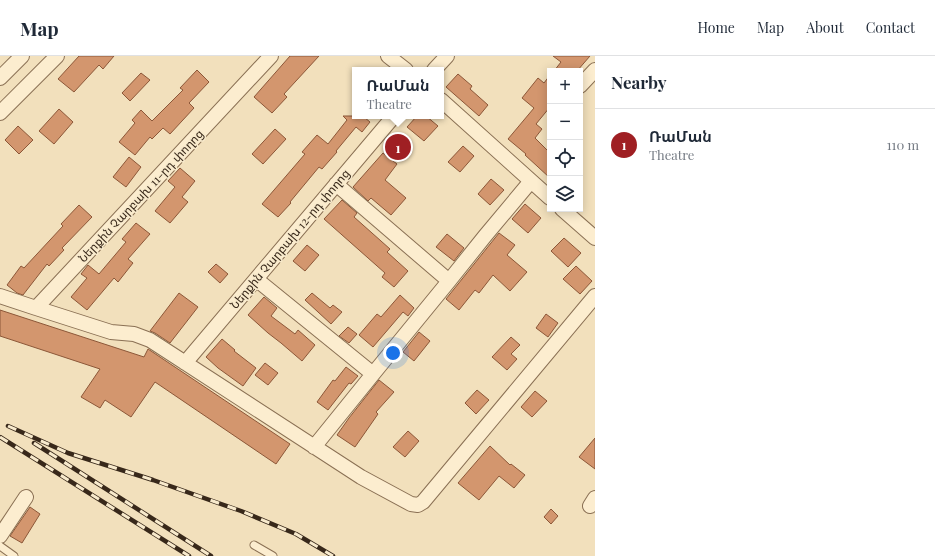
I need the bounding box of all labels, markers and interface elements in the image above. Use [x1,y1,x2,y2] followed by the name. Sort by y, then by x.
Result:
[20,15,59,41] text: Map
[697,18,735,37] text: Home
[757,18,784,37] text: Map
[806,18,844,37] text: About
[866,18,915,37] text: Contact
[352,67,444,119] popup
[547,68,583,212] map controls
[547,68,583,104] button: +
[611,71,666,93] text: Nearby
[367,75,429,95] text: ՌաՄան
[367,95,412,112] text: Theatre
[547,104,583,140] button: −
[74,125,206,265] street label: Ներքին Չարբախ 11-րդ փողոց
[649,126,712,146] text: ՌաՄան
[385,132,411,162] pin: 1
[622,136,626,153] text: 1
[887,136,919,153] text: 110 m
[547,140,583,176] button: locate
[649,146,694,163] text: Theatre
[226,165,353,312] street label: Ներքին Չարբախ 12-րդ փողոց
[547,176,583,212] button: layers
[383,343,403,363] your location

